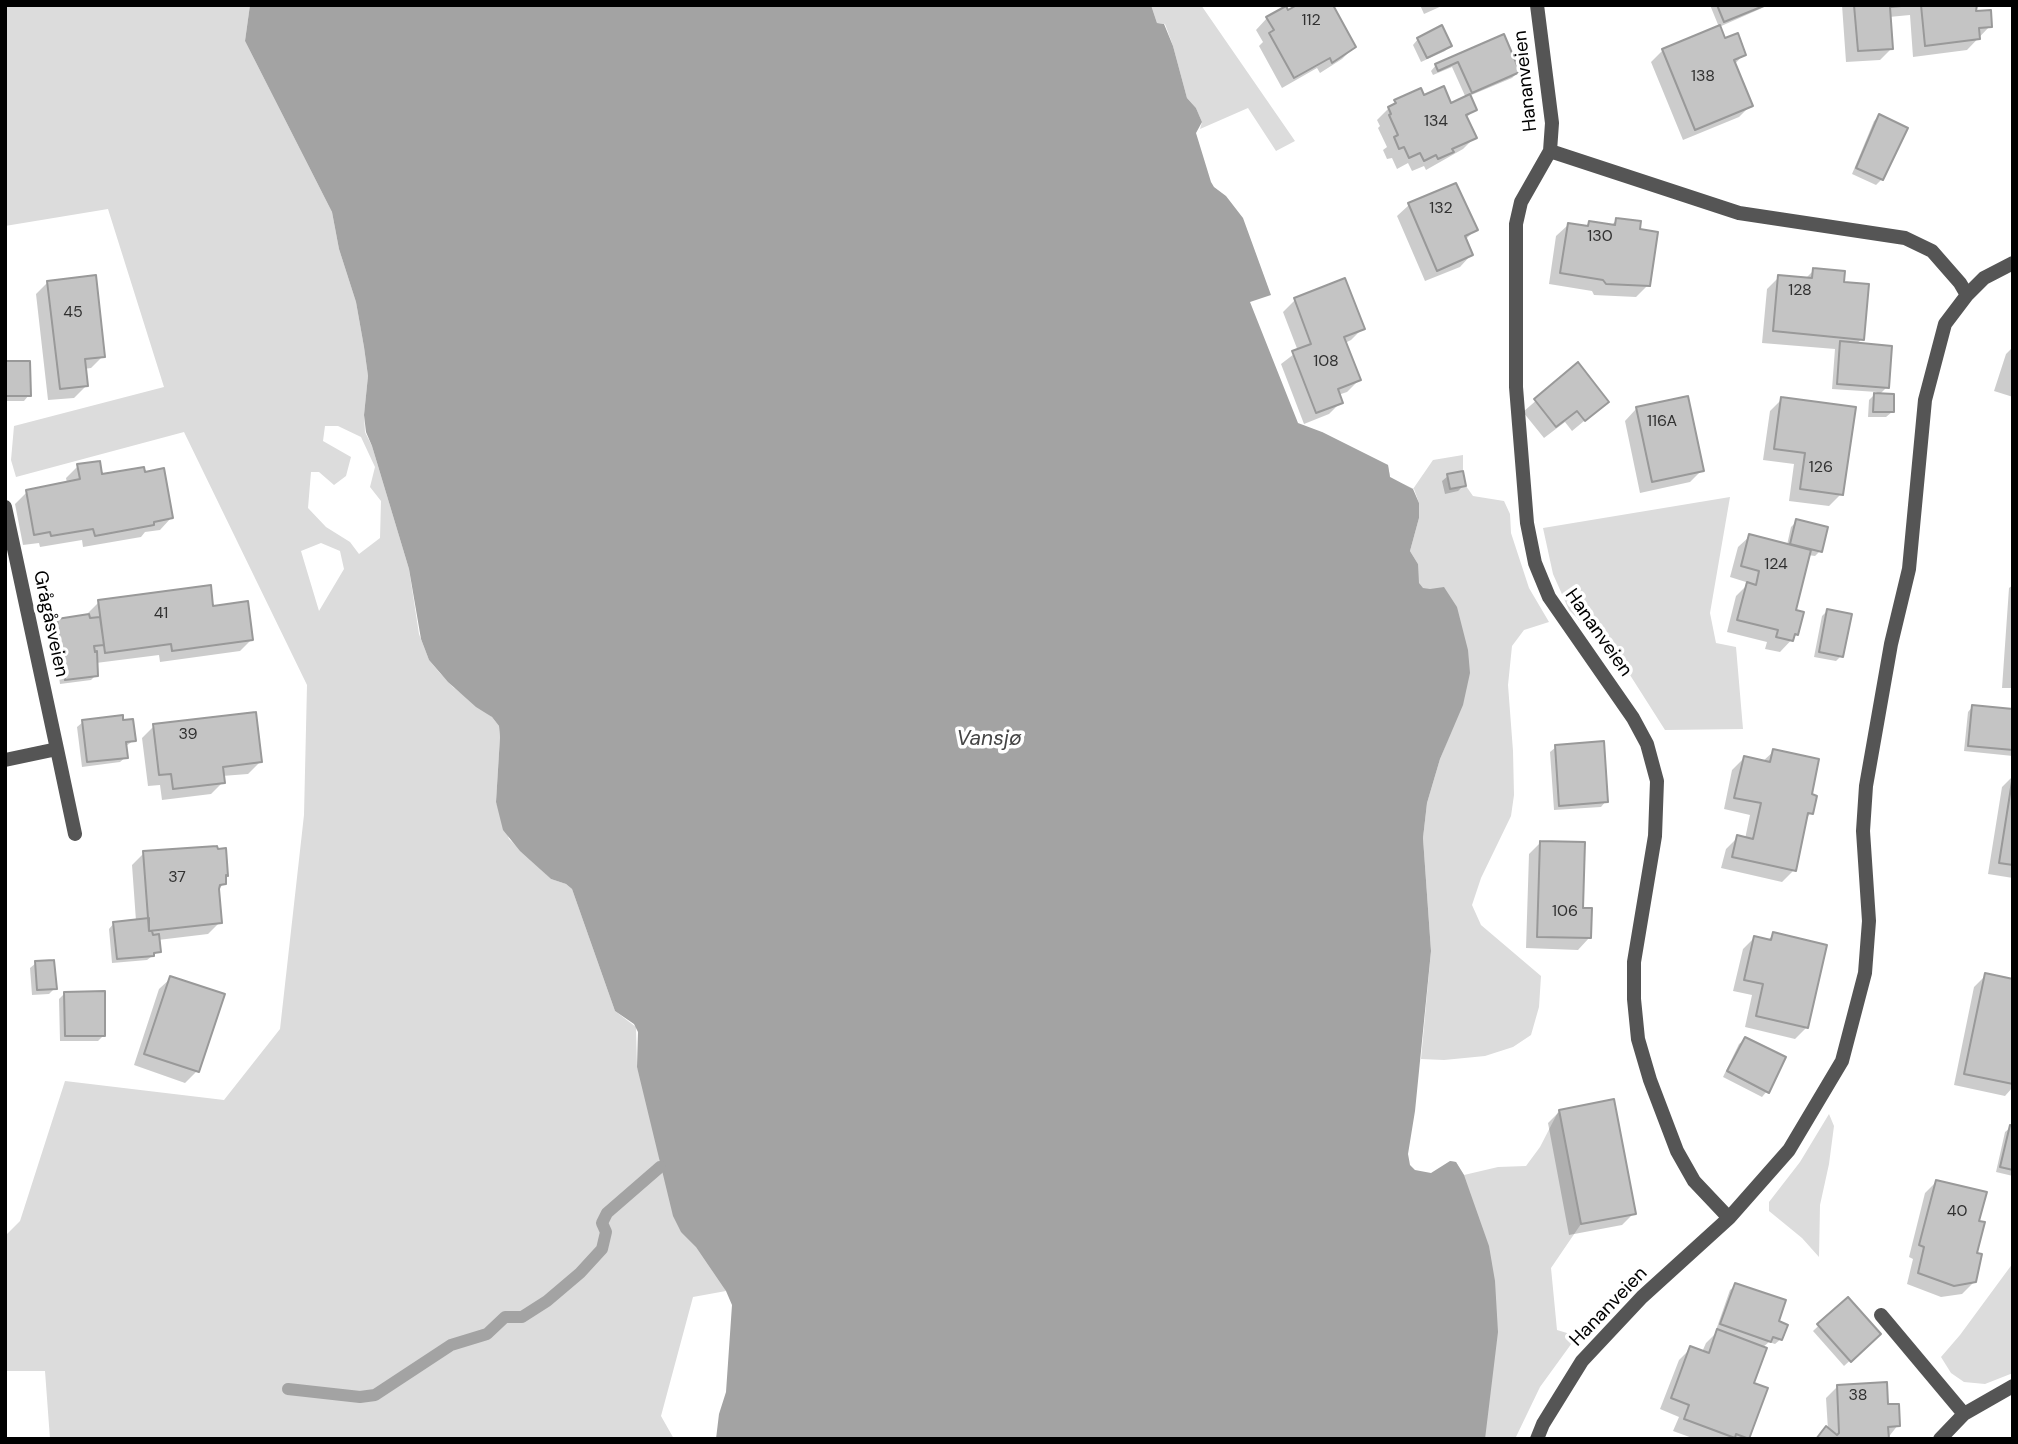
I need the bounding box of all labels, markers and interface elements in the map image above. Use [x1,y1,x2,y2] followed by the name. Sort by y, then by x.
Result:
[1301,11,1321,31] house number: 112
[1509,29,1543,133] street label: Hananveien
[1691,67,1715,87] house number: 138
[1424,112,1448,132] house number: 134
[1429,199,1453,219] house number: 132
[1587,227,1613,247] house number: 130
[1788,281,1812,301] house number: 128
[63,303,83,323] house number: 45
[1313,352,1339,372] house number: 108
[1647,412,1677,432] house number: 116A
[1809,458,1833,478] house number: 126
[1764,555,1788,575] house number: 124
[28,569,72,679] street label: Grågåsveien
[1559,585,1637,681] street label: Hananveien
[154,604,168,624] house number: 41
[178,725,198,745] house number: 39
[956,726,1022,752] water label: Vansjø
[168,868,186,888] house number: 37
[1552,902,1578,922] house number: 106
[1947,1202,1967,1222] house number: 40
[1565,1262,1653,1352] street label: Hananveien
[1848,1386,1868,1406] house number: 38

